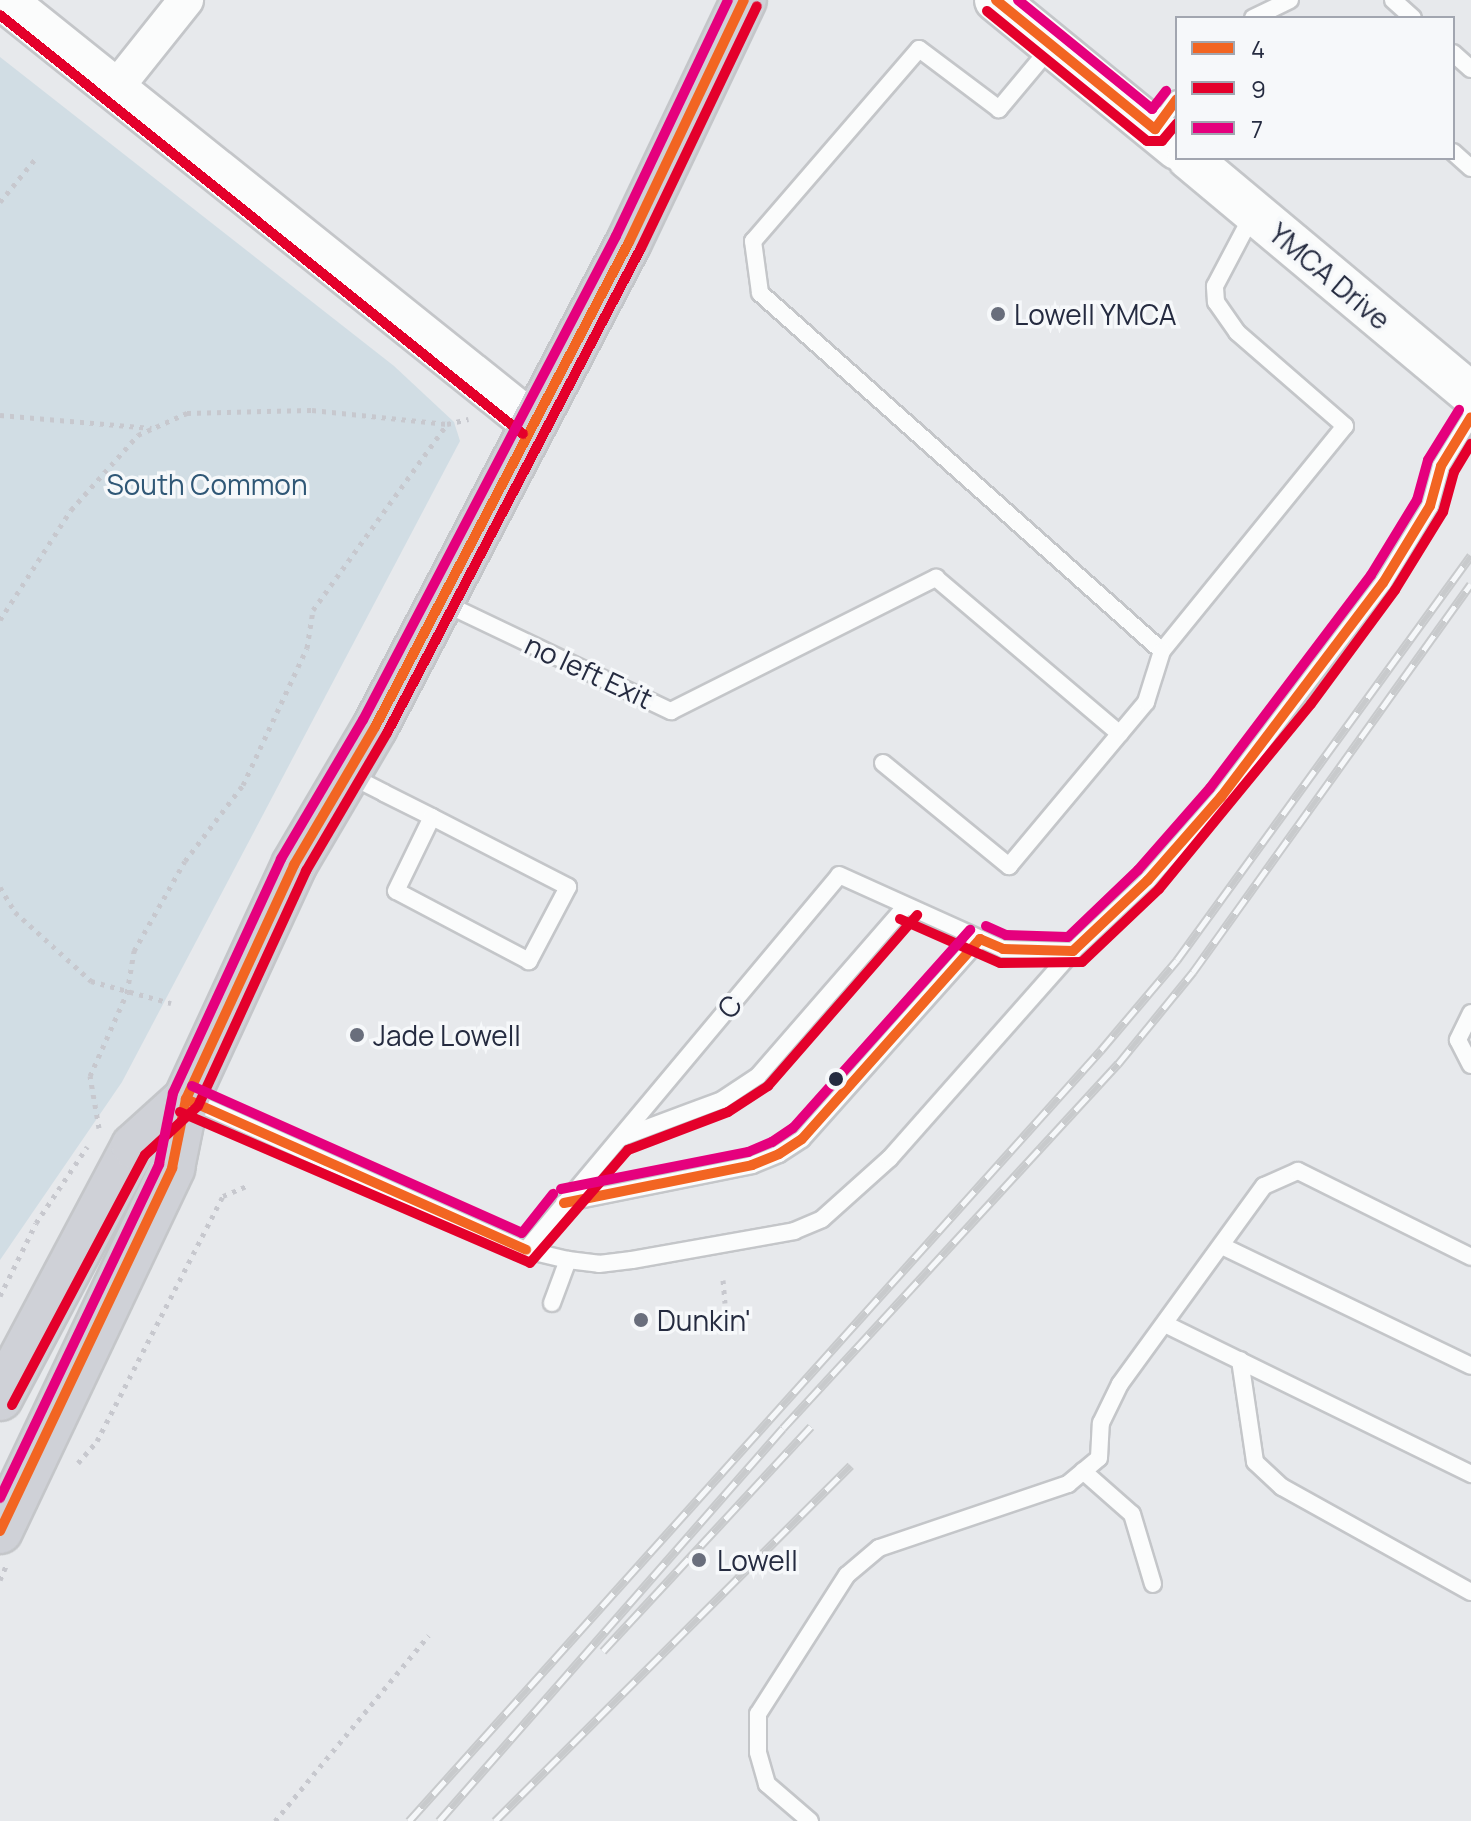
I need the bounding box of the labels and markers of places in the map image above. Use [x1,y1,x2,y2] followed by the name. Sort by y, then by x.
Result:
[1014,297,1177,331] place label: Lowell YMCA
[989,305,1007,323] marker: Lowell YMCA
[373,1018,521,1052] place label: Jade Lowell
[348,1026,366,1044] marker: Jade Lowell
[828,1071,844,1087] unlabelled marker
[657,1303,751,1337] place label: Dunkin'
[632,1311,650,1329] marker: Dunkin'
[717,1543,798,1577] place label: Lowell
[688,1549,710,1571] marker: Lowell

